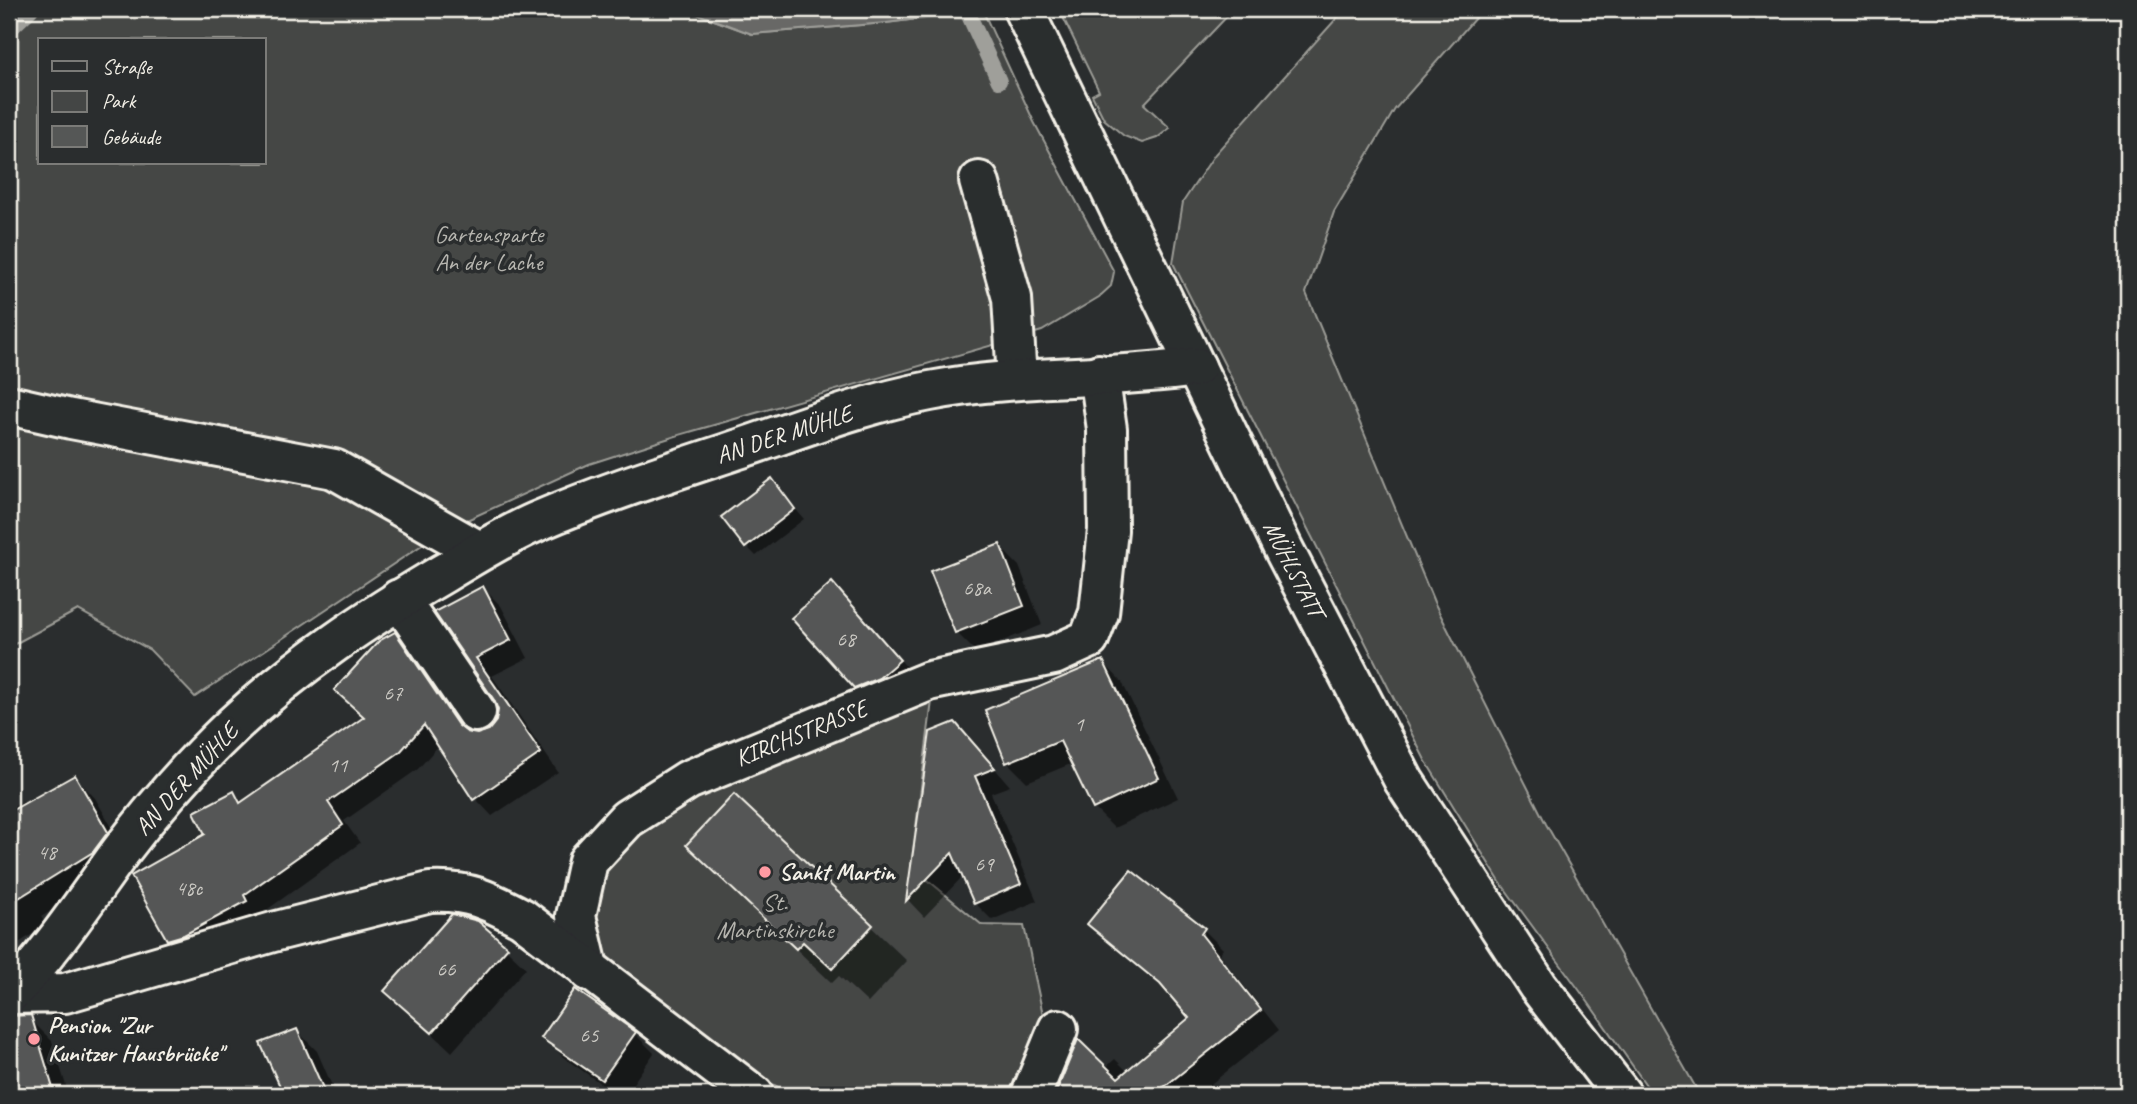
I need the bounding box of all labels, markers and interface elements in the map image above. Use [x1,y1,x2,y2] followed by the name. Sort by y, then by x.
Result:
[38,38,266,164] legend
[102,54,154,80] text: Straße
[102,88,137,114] text: Park
[102,124,161,150] text: Gebäude
[435,219,546,277] park label: Gartensparte An der Lache
[712,397,859,470] street label: AN DER MÜHLE
[1257,515,1334,628] street label: MÜHLSTATT
[963,575,993,601] house number: 68a
[837,626,858,652] house number: 68
[384,680,404,706] house number: 67
[731,692,874,773] street label: KIRCHSTRASSE
[1074,711,1085,737] house number: 1
[128,714,247,842] street label: AN DER MÜHLE
[329,752,349,778] house number: 11
[38,839,59,865] house number: 48
[975,851,995,877] house number: 69
[779,857,897,887] place label: Sankt Martin
[757,864,773,880] marker: Sankt Martin
[176,875,204,901] house number: 48c
[717,887,836,945] park label: St. Martinskirche
[437,956,456,982] house number: 66
[48,1010,228,1068] place label: Pension "Zur Kunitzer Hausbrücke"
[580,1022,600,1048] house number: 65
[26,1031,42,1047] marker: Pension "Zur Kunitzer Hausbrücke"

